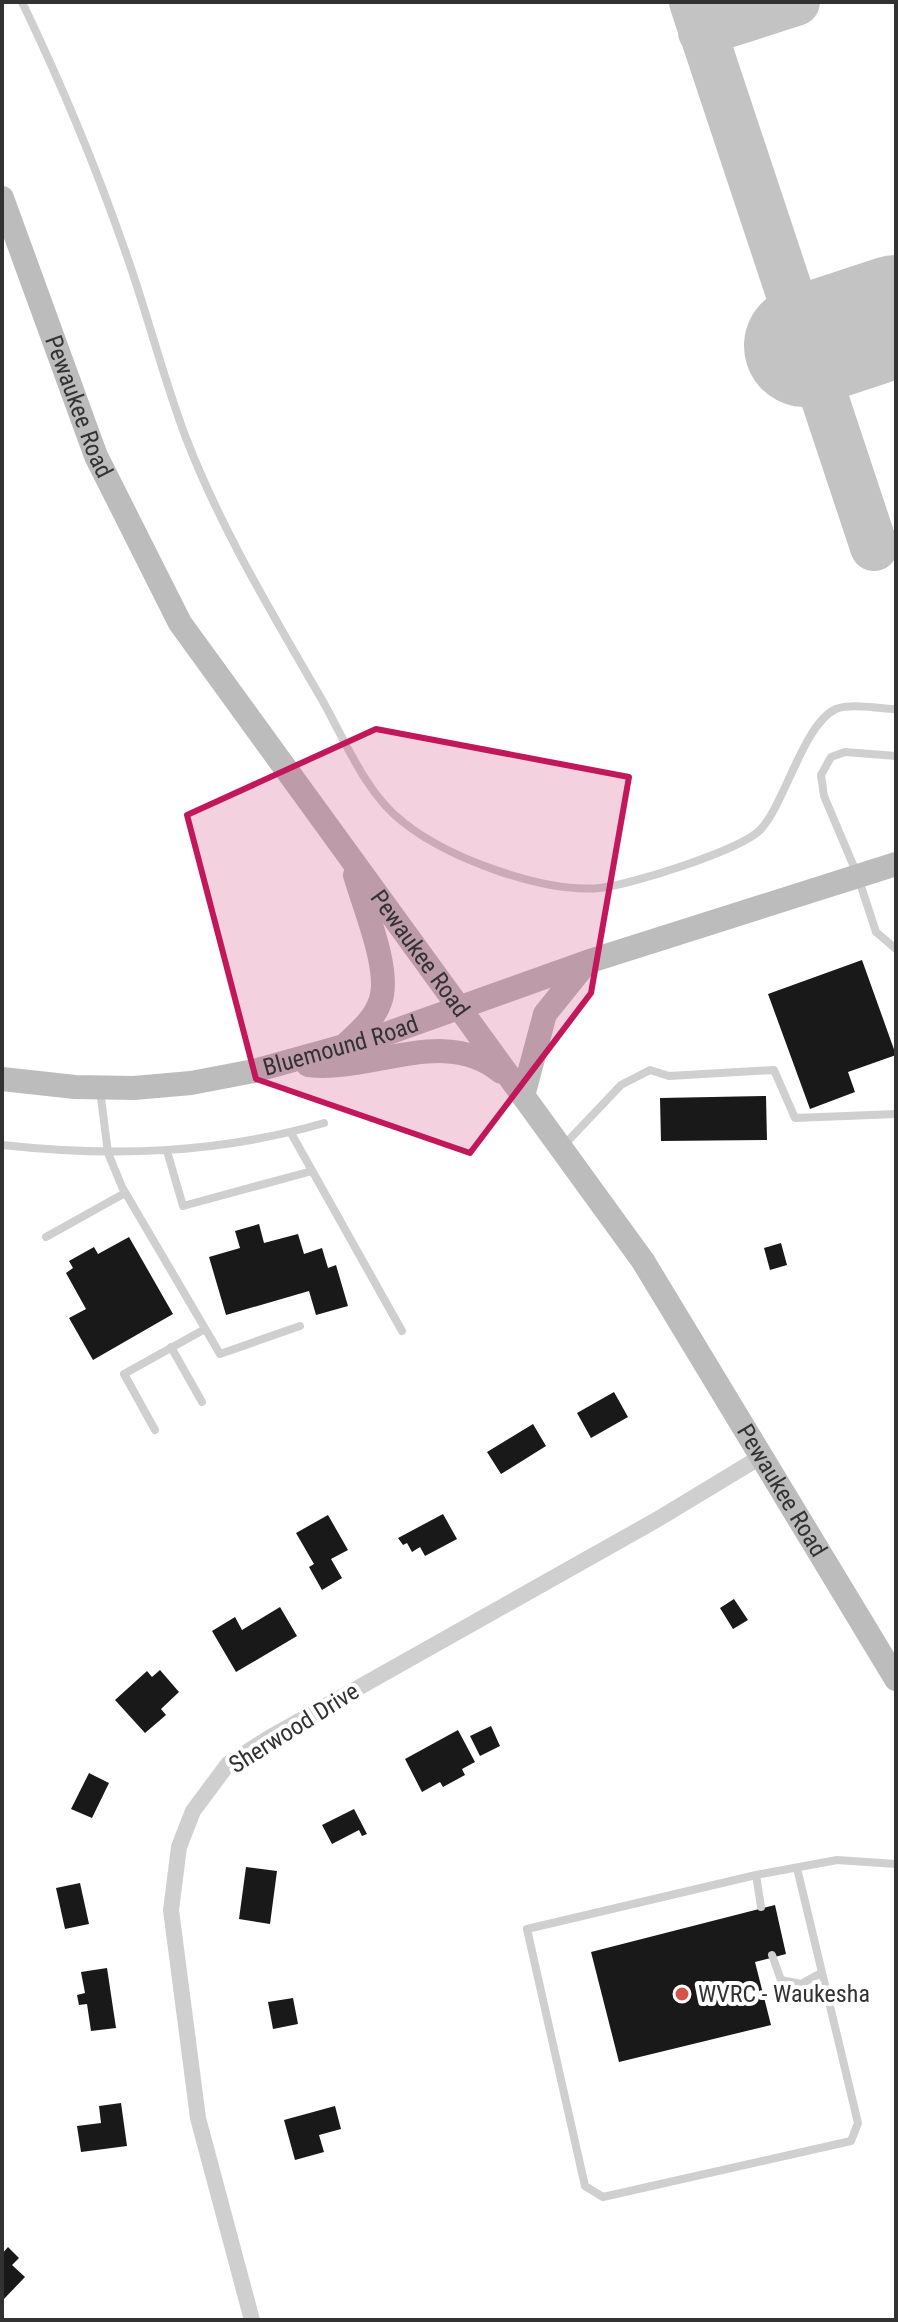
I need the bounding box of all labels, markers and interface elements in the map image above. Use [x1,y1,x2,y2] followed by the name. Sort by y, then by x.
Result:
[39,331,119,482] street label: Pewaukee Road
[365,885,475,1022] street label: Pewaukee Road
[260,1009,422,1082] street label: Bluemound Road
[731,1419,833,1562] street label: Pewaukee Road
[224,1677,364,1779] street label: Sherwood Drive
[698,1980,870,2008] place label: WVRC - Waukesha
[673,1985,691,2003] marker: WVRC - Waukesha

